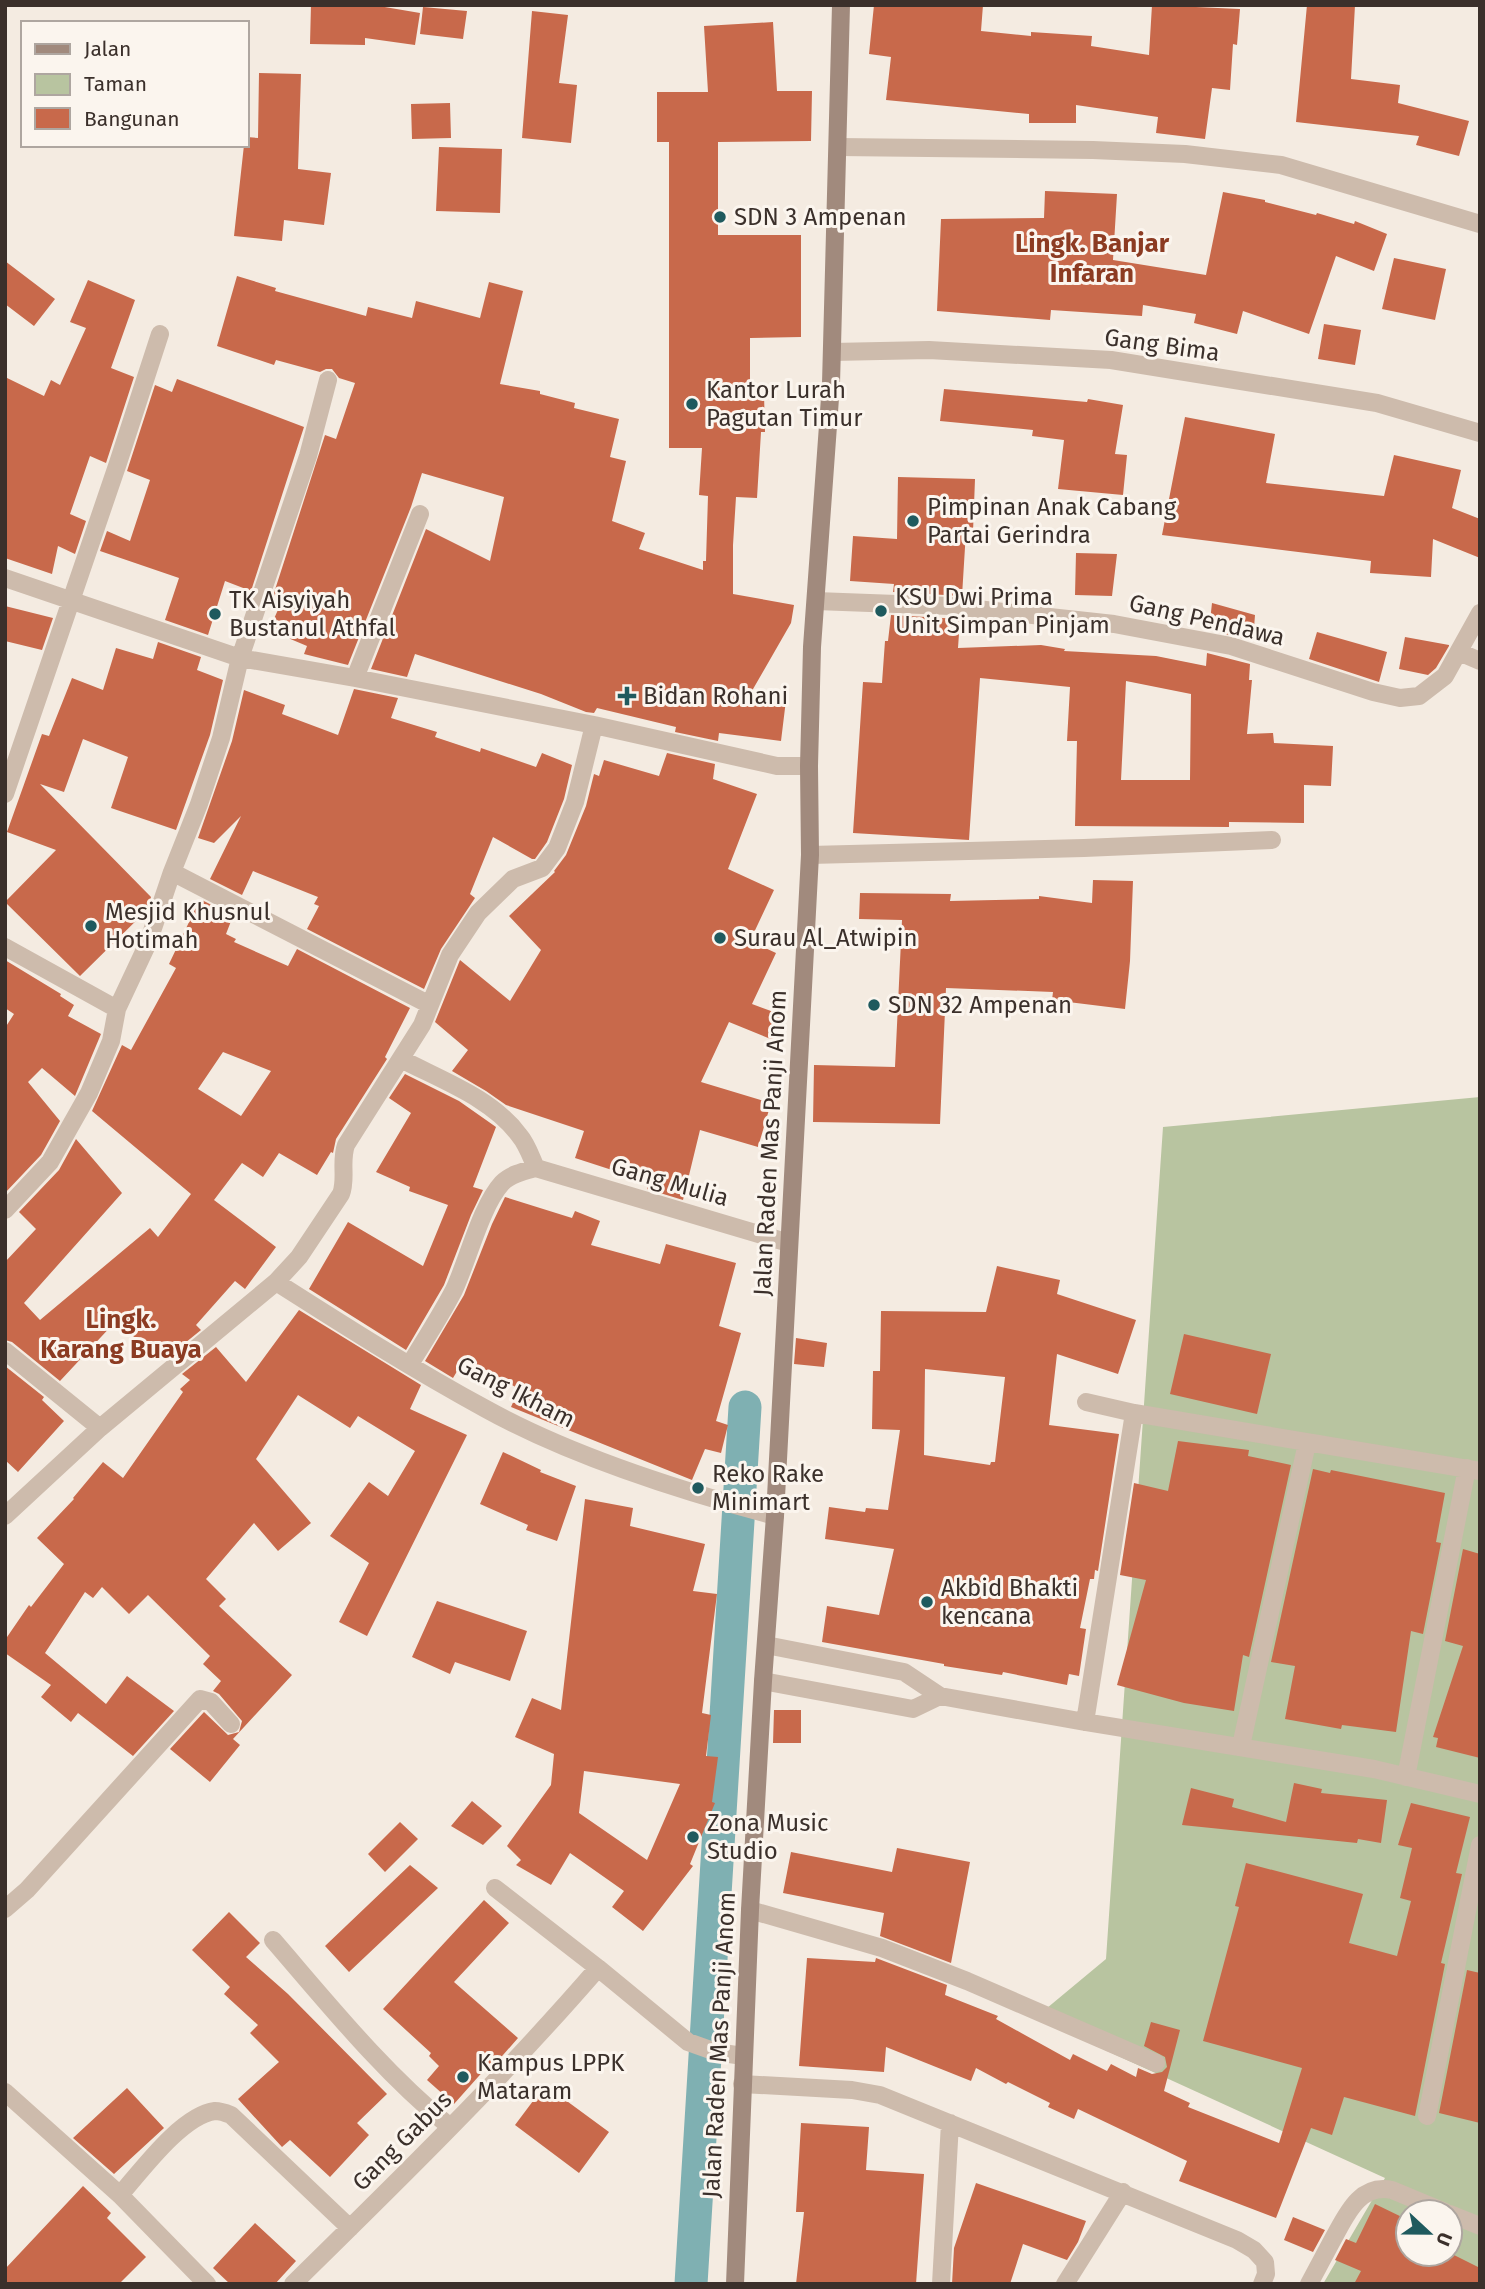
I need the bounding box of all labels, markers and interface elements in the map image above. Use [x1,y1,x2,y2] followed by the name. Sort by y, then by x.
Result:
[21,21,248,147] legend
[84,36,131,62] text: Jalan
[84,71,147,97] text: Taman
[84,106,179,132] text: Bangunan
[734,203,906,231] place label: SDN 3 Ampenan
[712,209,728,225] marker: SDN 3 Ampenan
[1015,228,1170,289] district label: Lingk. Banjar Infaran
[1103,323,1221,367] street label: Gang Bima
[706,376,863,432] place label: Kantor Lurah Pagutan Timur
[684,396,700,412] marker: Kantor Lurah Pagutan Timur
[927,493,1177,549] place label: Pimpinan Anak Cabang Partai Gerindra
[905,513,921,529] marker: Pimpinan Anak Cabang Partai Gerindra
[895,583,1110,639] place label: KSU Dwi Prima Unit Simpan Pinjam
[229,586,396,642] place label: TK Aisyiyah Bustanul Athfal
[1127,589,1287,651] street label: Gang Pendawa
[873,603,889,619] marker: KSU Dwi Prima Unit Simpan Pinjam
[207,606,223,622] marker: TK Aisyiyah Bustanul Athfal
[643,682,788,710] place label: Bidan Rohani
[617,686,637,706] marker: Bidan Rohani
[105,898,271,954] place label: Mesjid Khusnul Hotimah
[83,918,99,934] marker: Mesjid Khusnul Hotimah
[734,924,918,952] place label: Surau Al_Atwipin
[712,930,728,946] marker: Surau Al_Atwipin
[748,989,792,1297] street label: Jalan Raden Mas Panji Anom
[888,991,1072,1019] place label: SDN 32 Ampenan
[866,997,882,1013] marker: SDN 32 Ampenan
[608,1152,732,1212] street label: Gang Mulia
[40,1304,202,1365] district label: Lingk. Karang Buaya
[453,1350,579,1434] street label: Gang Ikham
[712,1460,824,1516] place label: Reko Rake Minimart
[690,1480,706,1496] marker: Reko Rake Minimart
[941,1574,1078,1630] place label: Akbid Bhakti kencana
[919,1594,935,1610] marker: Akbid Bhakti kencana
[707,1809,829,1865] place label: Zona Music Studio
[685,1829,701,1845] marker: Zona Music Studio
[697,1891,741,2199] street label: Jalan Raden Mas Panji Anom
[477,2049,625,2105] place label: Kampus LPPK Mataram
[455,2069,471,2085] marker: Kampus LPPK Mataram
[347,2086,457,2196] street label: Gang Gabus
[1394,2198,1464,2268] north arrow
[1431,2229,1457,2249] text: U

